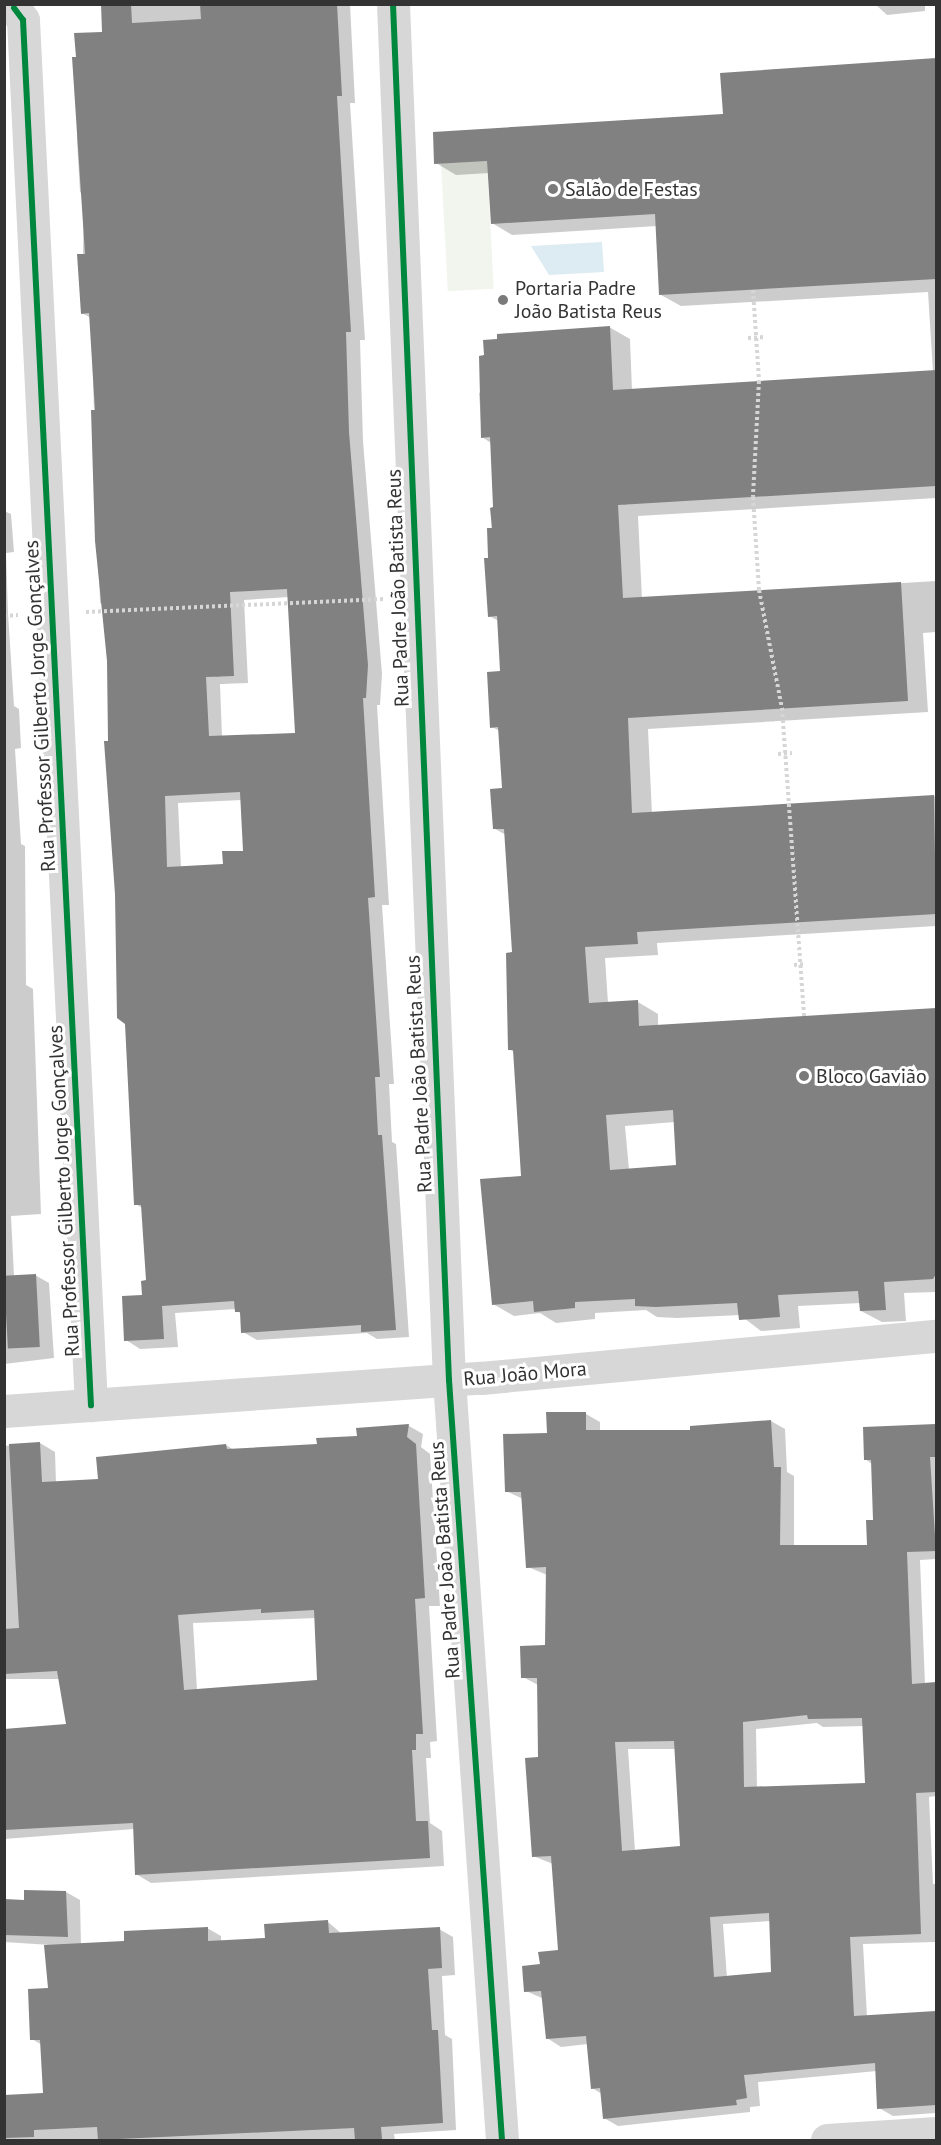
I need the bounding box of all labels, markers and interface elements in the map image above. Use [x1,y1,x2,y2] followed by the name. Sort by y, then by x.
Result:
[565,177,698,201] place label: Salão de Festas
[546,182,560,196] marker: Salão de Festas
[515,276,662,323] place label: Portaria Padre João Batista Reus
[496,293,510,307] marker: Portaria Padre João Batista Reus
[382,469,414,707] street label: Rua Padre João Batista Reus
[19,539,61,873] street label: Rua Professor Gilberto Jorge Gonçalves
[401,954,437,1194] street label: Rua Padre João Batista Reus
[43,1024,85,1358] street label: Rua Professor Gilberto Jorge Gonçalves
[816,1064,927,1088] place label: Bloco Gavião
[797,1069,811,1083] marker: Bloco Gavião
[462,1357,588,1391] street label: Rua João Mora
[425,1440,465,1680] street label: Rua Padre João Batista Reus

